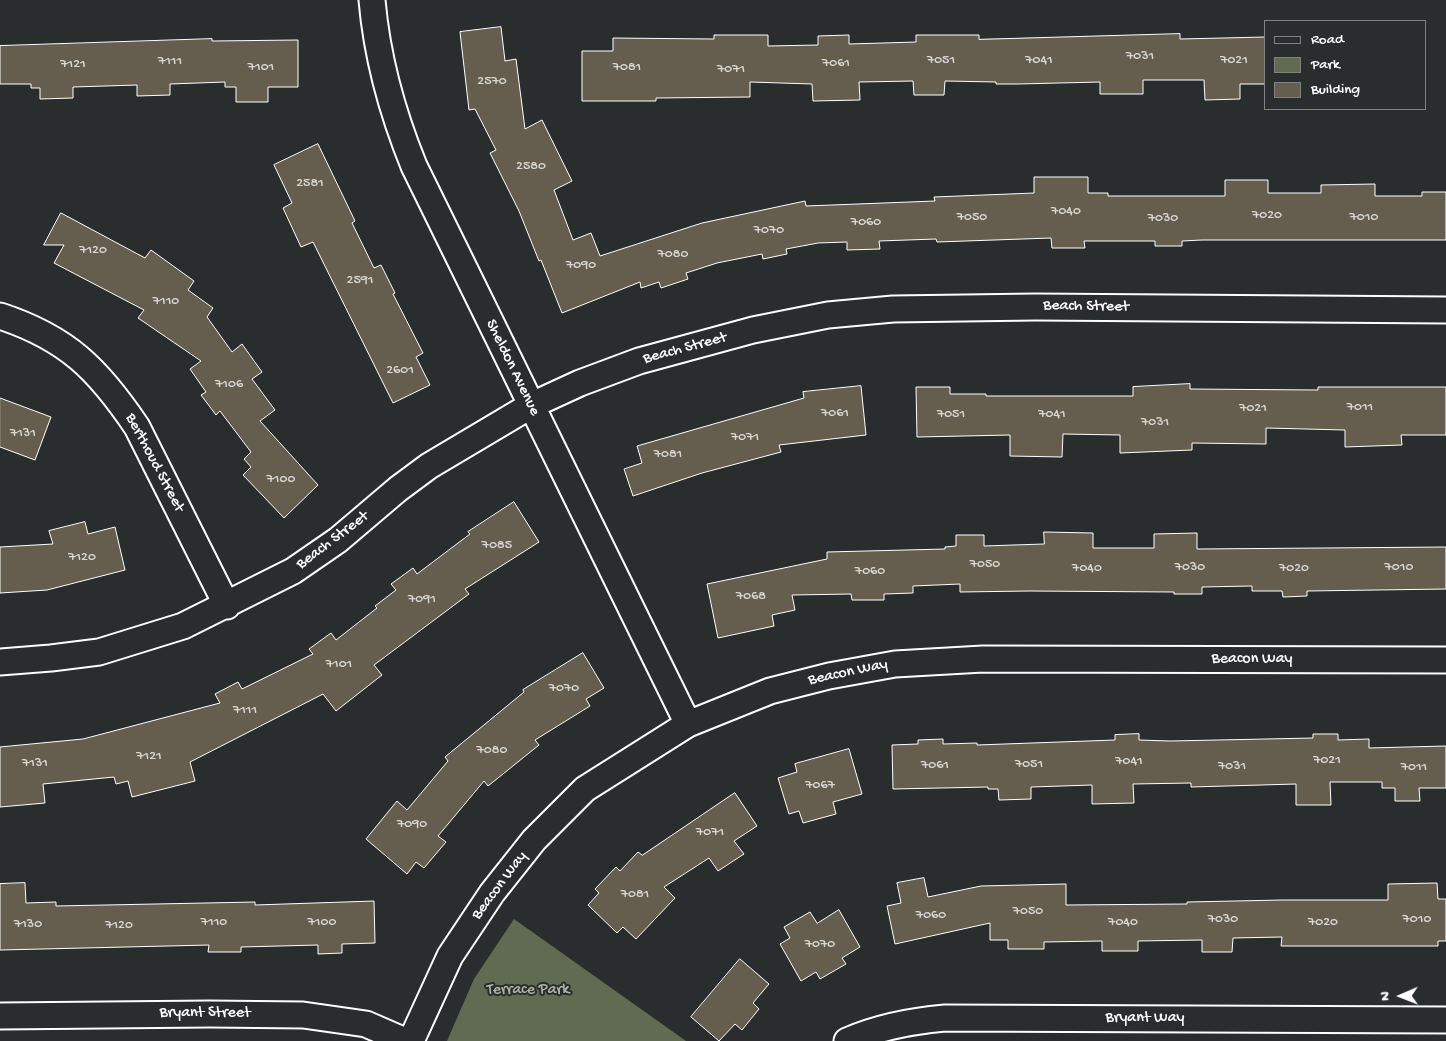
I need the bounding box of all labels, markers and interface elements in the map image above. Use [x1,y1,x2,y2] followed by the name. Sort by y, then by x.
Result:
[1264,20,1426,110] legend
[1311,31,1344,49] text: Road
[1126,49,1154,65] house number: 7031
[927,53,955,69] house number: 7051
[1025,53,1053,69] house number: 7041
[1220,53,1248,69] house number: 7021
[158,54,182,70] house number: 7111
[822,56,850,72] house number: 7061
[1311,56,1340,74] text: Park
[60,57,86,73] house number: 7121
[248,60,274,76] house number: 7101
[613,60,641,76] house number: 7081
[717,62,745,78] house number: 7071
[477,74,507,90] house number: 2570
[1311,81,1360,99] text: Building
[516,159,546,175] house number: 2580
[296,176,324,192] house number: 2581
[1051,204,1081,220] house number: 7040
[1252,208,1282,224] house number: 7020
[957,210,987,226] house number: 7050
[1350,210,1378,226] house number: 7010
[1148,211,1178,227] house number: 7030
[851,215,881,231] house number: 7060
[754,223,784,239] house number: 7070
[79,243,107,259] house number: 7120
[658,247,688,263] house number: 7080
[566,258,596,274] house number: 7090
[347,273,373,289] house number: 2591
[153,294,179,310] house number: 7110
[1043,297,1129,317] street label: Beach Street
[480,317,544,419] street label: Sheldon Avenue
[641,329,729,369] street label: Beach Street
[386,363,414,379] house number: 2601
[215,377,243,393] house number: 7106
[1347,400,1373,416] house number: 7011
[1239,401,1267,417] house number: 7021
[821,406,849,422] house number: 7061
[937,407,965,423] house number: 7051
[1038,407,1066,423] house number: 7041
[120,410,188,516] street label: Berthoud Street
[1141,415,1169,431] house number: 7031
[10,426,36,442] house number: 7131
[731,430,759,446] house number: 7071
[654,447,682,463] house number: 7081
[267,472,295,488] house number: 7100
[293,508,373,574] street label: Beach Street
[482,538,512,554] house number: 7085
[68,550,96,566] house number: 7120
[970,557,1000,573] house number: 7050
[1175,560,1205,576] house number: 7030
[1385,560,1413,576] house number: 7010
[1072,561,1102,577] house number: 7040
[1279,561,1309,577] house number: 7020
[855,564,885,580] house number: 7060
[736,589,766,605] house number: 7068
[408,592,436,608] house number: 7091
[1212,650,1292,670] street label: Beacon Way
[806,655,890,691] street label: Beacon Way
[326,657,352,673] house number: 7101
[549,681,579,697] house number: 7070
[233,703,257,719] house number: 7111
[477,743,507,759] house number: 7080
[136,749,162,765] house number: 7121
[1313,753,1341,769] house number: 7021
[1115,754,1143,770] house number: 7041
[22,756,48,772] house number: 7131
[1015,757,1043,773] house number: 7051
[921,758,949,774] house number: 7061
[1218,759,1246,775] house number: 7031
[1401,760,1427,776] house number: 7011
[805,778,835,794] house number: 7067
[397,817,427,833] house number: 7090
[696,825,724,841] house number: 7071
[468,848,532,924] street label: Beacon Way
[621,887,649,903] house number: 7081
[1013,904,1043,920] house number: 7050
[916,908,946,924] house number: 7060
[1208,912,1238,928] house number: 7030
[1403,912,1431,928] house number: 7010
[201,915,227,931] house number: 7110
[308,915,336,931] house number: 7100
[1108,915,1138,931] house number: 7040
[1308,915,1338,931] house number: 7020
[14,917,42,933] house number: 7130
[105,918,133,934] house number: 7120
[805,937,835,953] house number: 7070
[1376,971,1426,1021] north arrow
[487,981,569,1001] park label: Terrace Park
[1377,992,1394,1001] text: N
[159,1004,251,1024] street label: Bryant Street
[1106,1009,1184,1029] street label: Bryant Way

